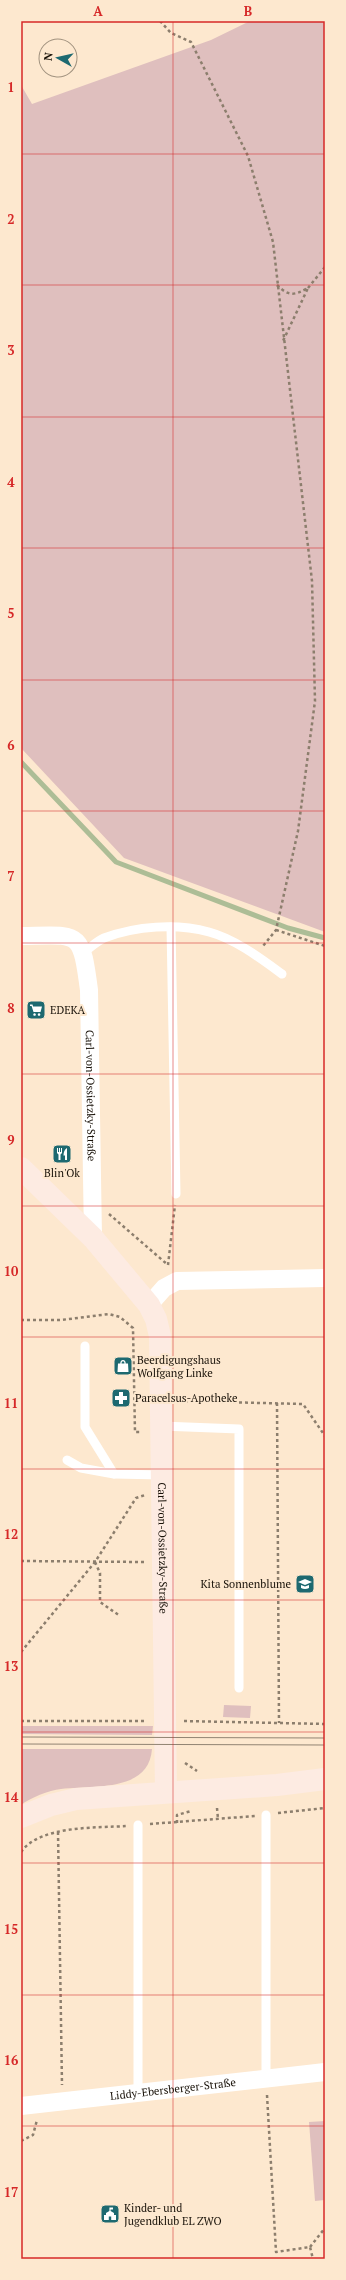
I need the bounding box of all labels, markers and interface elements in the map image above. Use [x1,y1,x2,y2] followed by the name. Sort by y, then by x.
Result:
[93,2,103,20] text: A
[244,2,252,20] text: B
[38,38,78,78] north arrow
[41,51,56,62] text: N
[7,78,15,96] text: 1
[7,210,15,228] text: 2
[7,341,15,359] text: 3
[7,473,15,491] text: 4
[7,604,15,622] text: 5
[7,736,15,754] text: 6
[7,867,15,885] text: 7
[7,999,15,1017] text: 8
[25,999,47,1021] supermarket icon: EDEKA
[50,1003,85,1017] place label: EDEKA
[83,1030,99,1162] street label: Carl-von-Ossietzky-Straße
[7,1131,15,1149] text: 9
[51,1143,73,1165] restaurant icon: Blin'Ok
[44,1166,80,1180] place label: Blin'Ok
[4,1262,19,1280] text: 10
[137,1353,221,1380] place label: Beerdigungshaus Wolfgang Linke
[112,1355,134,1377] shop icon: Beerdigungshaus Wolfgang Linke
[110,1387,132,1409] pharmacy icon: Paracelsus-Apotheke
[135,1391,238,1405] place label: Paracelsus-Apotheke
[4,1394,18,1412] text: 11
[155,1482,171,1614] street label: Carl-von-Ossietzky-Straße
[4,1525,18,1543] text: 12
[294,1573,316,1595] school or university icon: Kita Sonnenblume
[201,1577,291,1591] place label: Kita Sonnenblume
[4,1657,18,1675] text: 13
[4,1788,19,1806] text: 14
[4,1920,18,1938] text: 15
[4,2051,18,2069] text: 16
[109,2075,237,2103] street label: Liddy-Ebersberger-Straße
[4,2183,18,2201] text: 17
[124,2201,222,2228] place label: Kinder- und Jugendklub EL ZWO
[99,2203,121,2225] public building icon: Kinder- und Jugendklub EL ZWO

